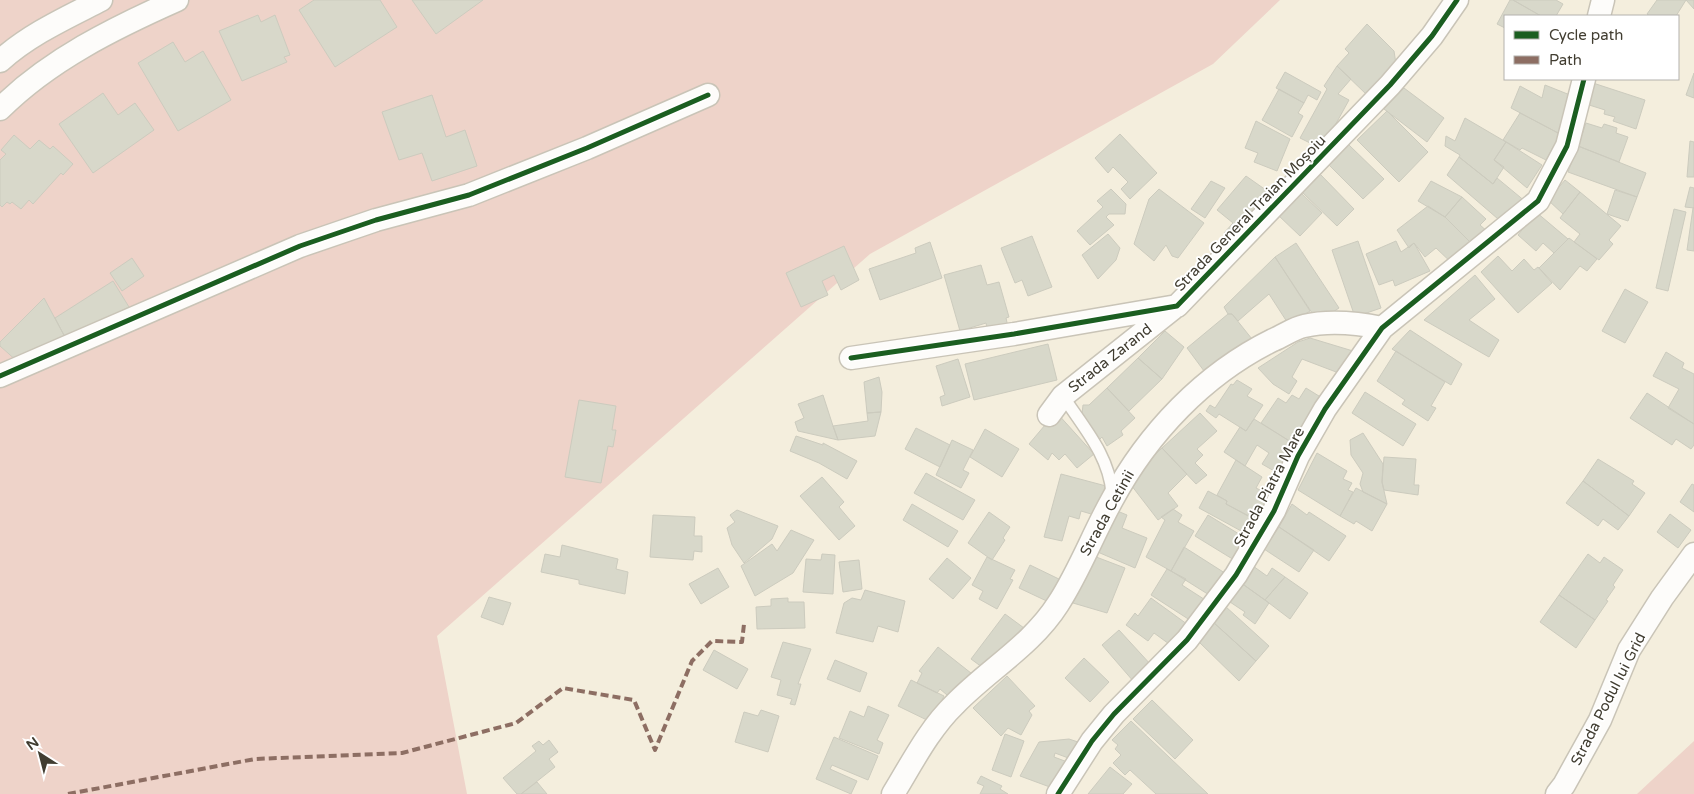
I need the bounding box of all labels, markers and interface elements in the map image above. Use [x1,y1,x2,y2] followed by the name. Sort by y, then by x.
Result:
[1504,15,1679,80] legend
[1549,26,1623,44] text: Cycle path
[1549,51,1582,69] text: Path
[1171,131,1329,295] street label: Strada General Traian Moșoiu
[1065,320,1155,396] street label: Strada Zarand
[1230,424,1308,550] street label: Strada Piatra Mare
[1076,467,1138,559] street label: Strada Cetinii
[1567,630,1649,768] street label: Strada Podul lui Grid
[15,729,65,779] north arrow
[23,734,42,754] text: N

